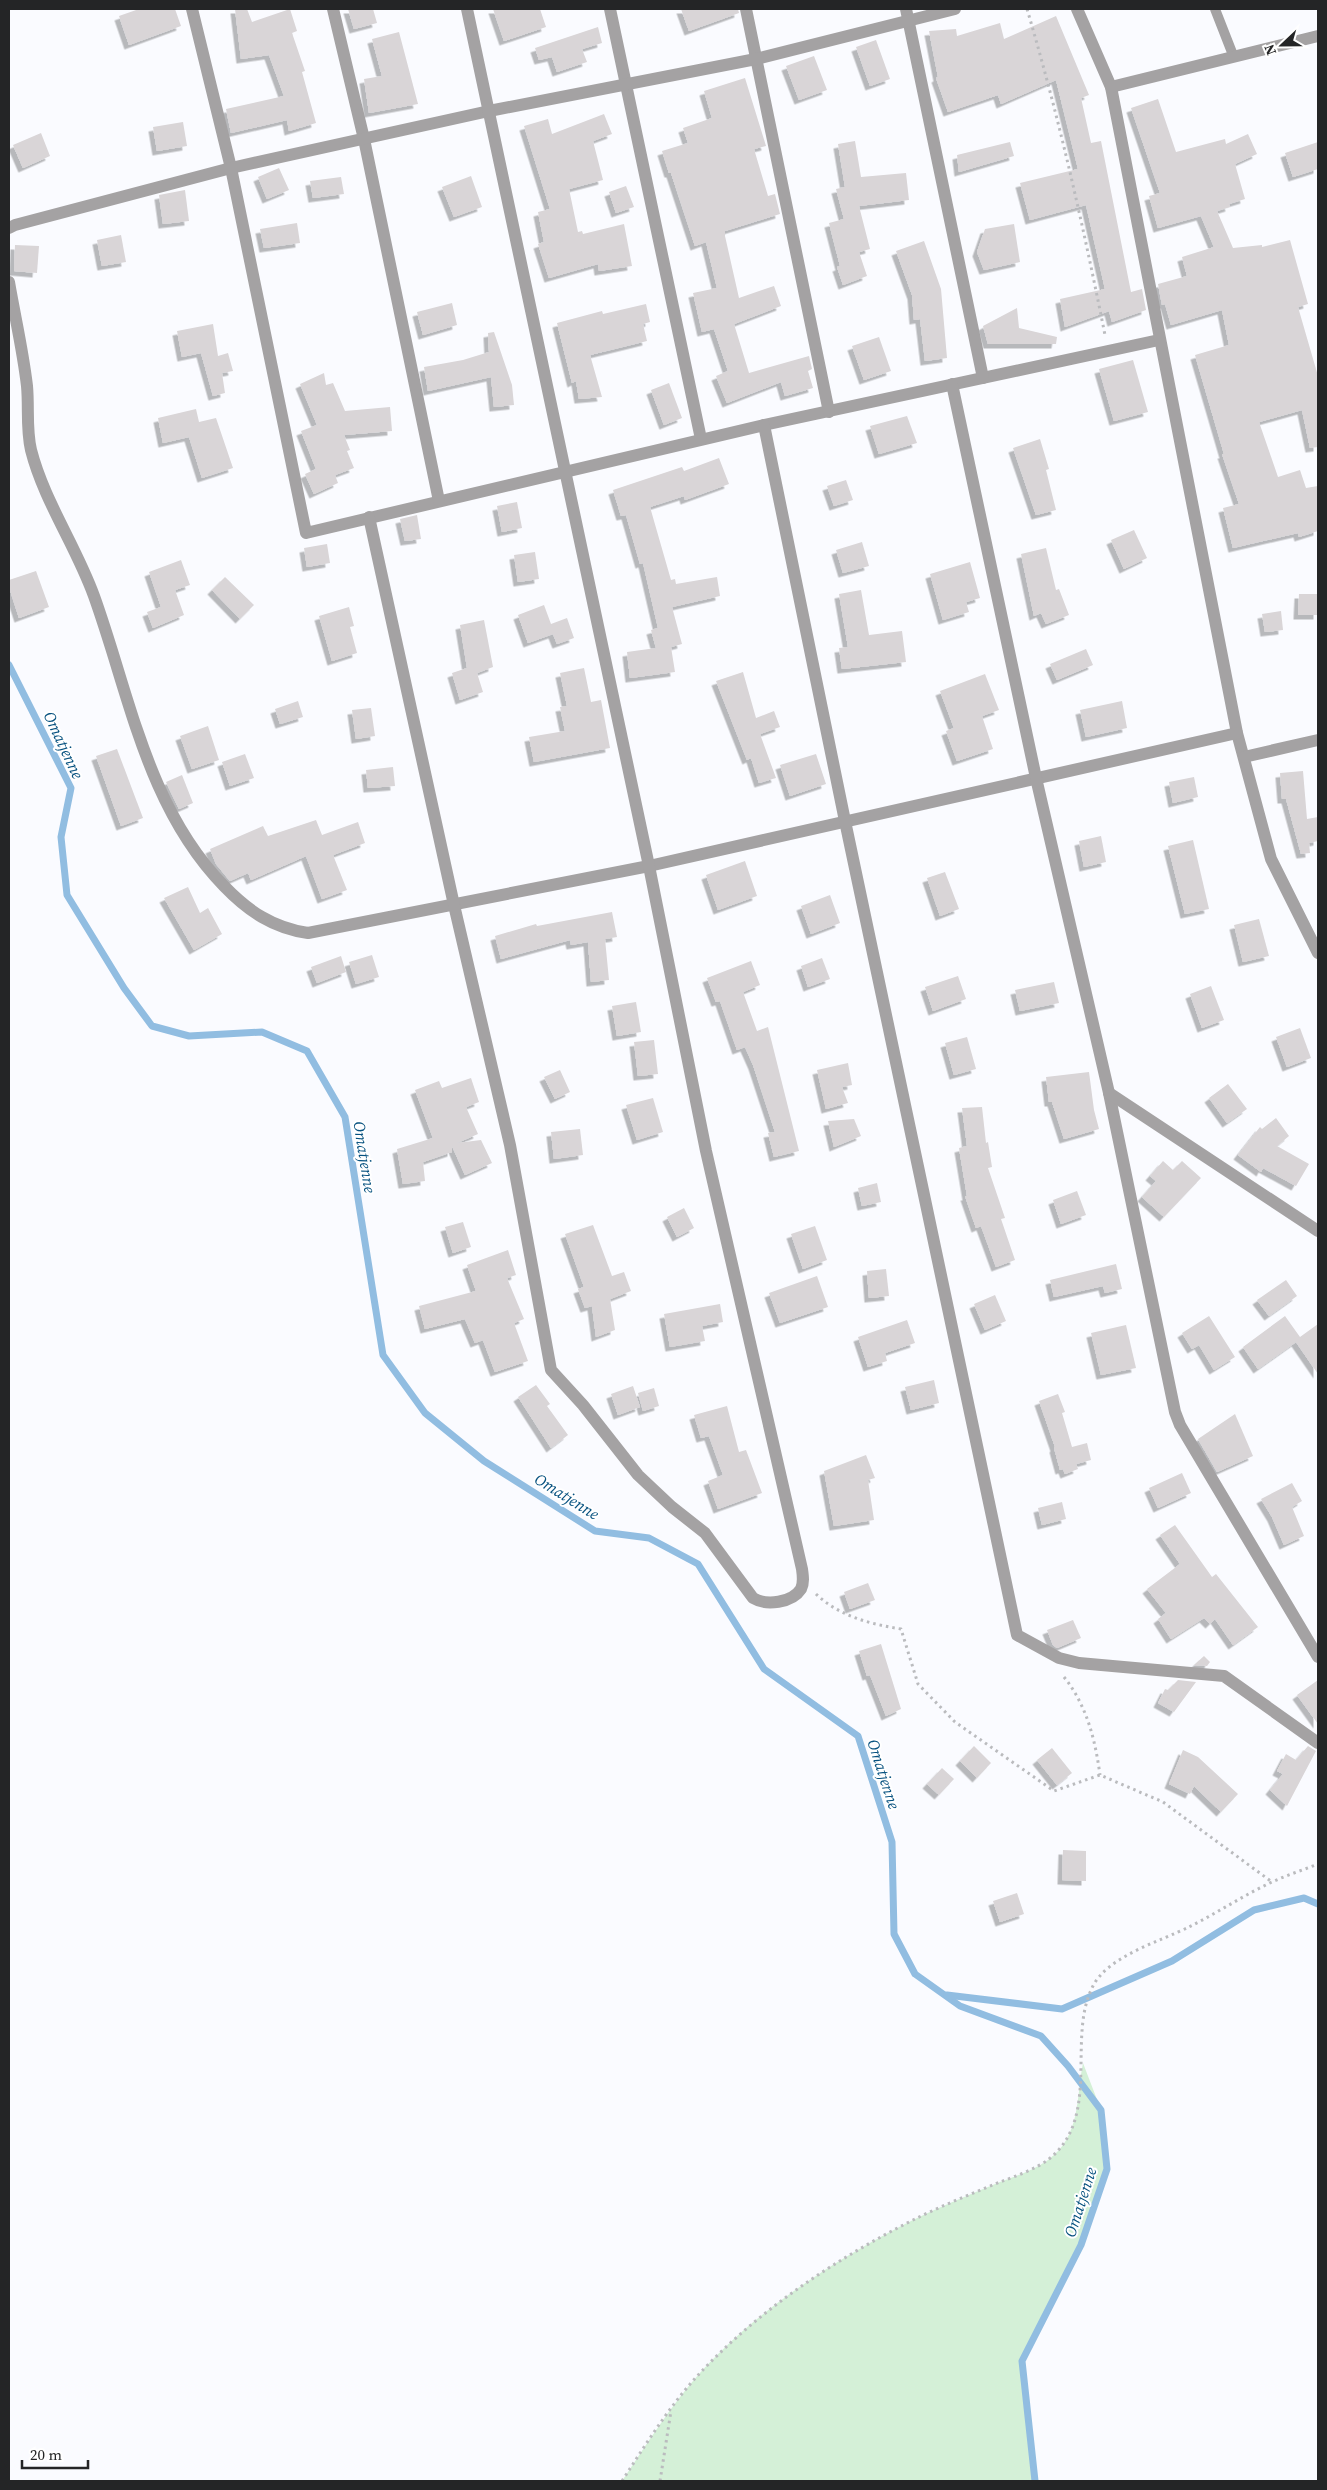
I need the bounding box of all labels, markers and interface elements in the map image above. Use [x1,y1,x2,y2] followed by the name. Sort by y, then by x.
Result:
[1257,20,1307,70] north arrow
[1259,41,1281,58] text: N
[39,708,89,783] water label: Omatjenne
[348,1120,382,1195] water label: Omatjenne
[531,1468,604,1525] water label: Omatjenne
[862,1736,906,1812] water label: Omatjenne
[1058,2164,1102,2240] water label: Omatjenne
[22,2438,89,2470] scale bar
[30,2444,62,2465] text: 20 m

